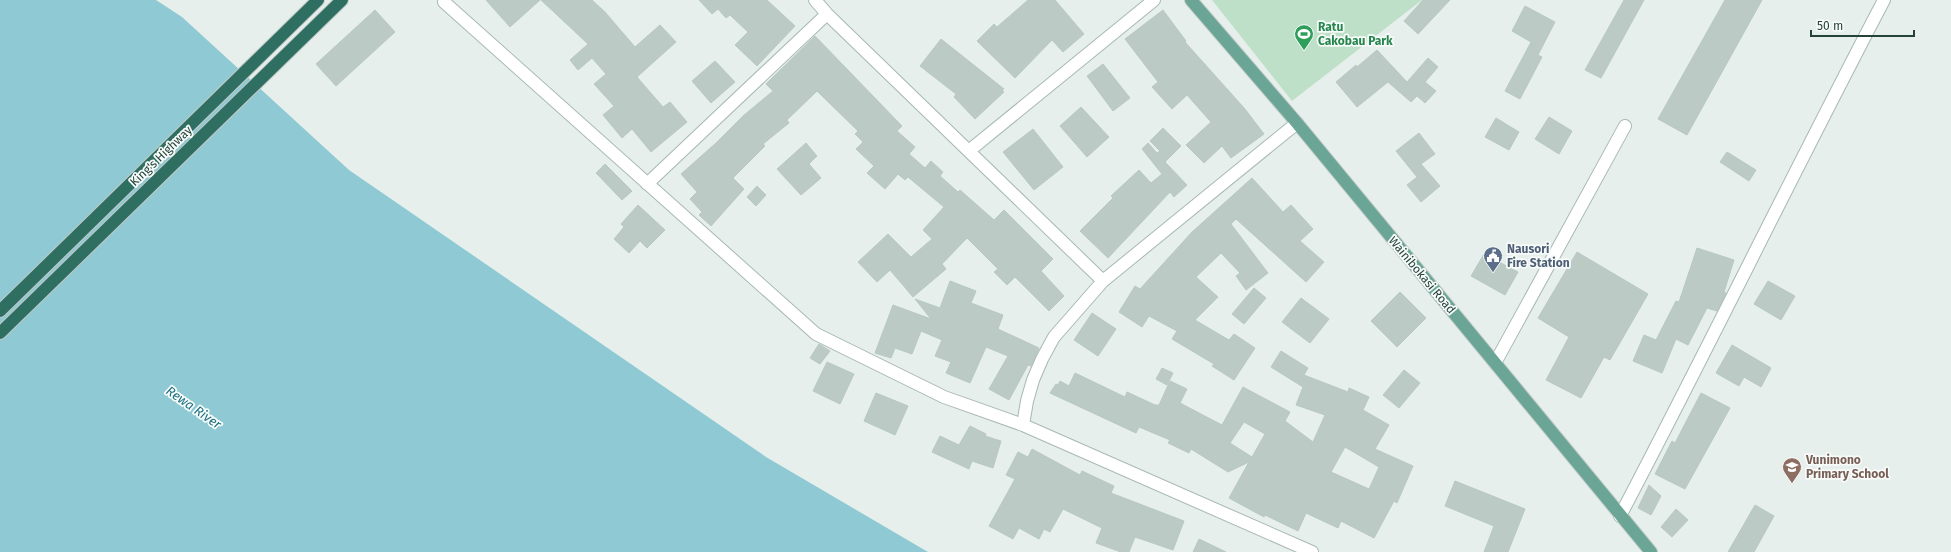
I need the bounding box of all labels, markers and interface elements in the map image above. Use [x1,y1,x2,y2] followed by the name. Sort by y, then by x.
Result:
[1811,12,1914,38] scale bar
[1817,19,1843,33] text: 50 m
[1318,20,1393,48] place label: Ratu Cakobau Park
[1293,23,1315,51] sports icon: Ratu Cakobau Park
[127,123,195,189] street label: King's Highway
[1386,234,1458,316] street label: Wainibokasi Road
[1507,242,1570,270] place label: Nausori Fire Station
[1482,245,1504,273] public building icon: Nausori Fire Station
[163,383,225,432] water label: Rewa River
[1805,453,1889,481] place label: Vunimono Primary School
[1781,456,1803,484] school or university icon: Vunimono Primary School

